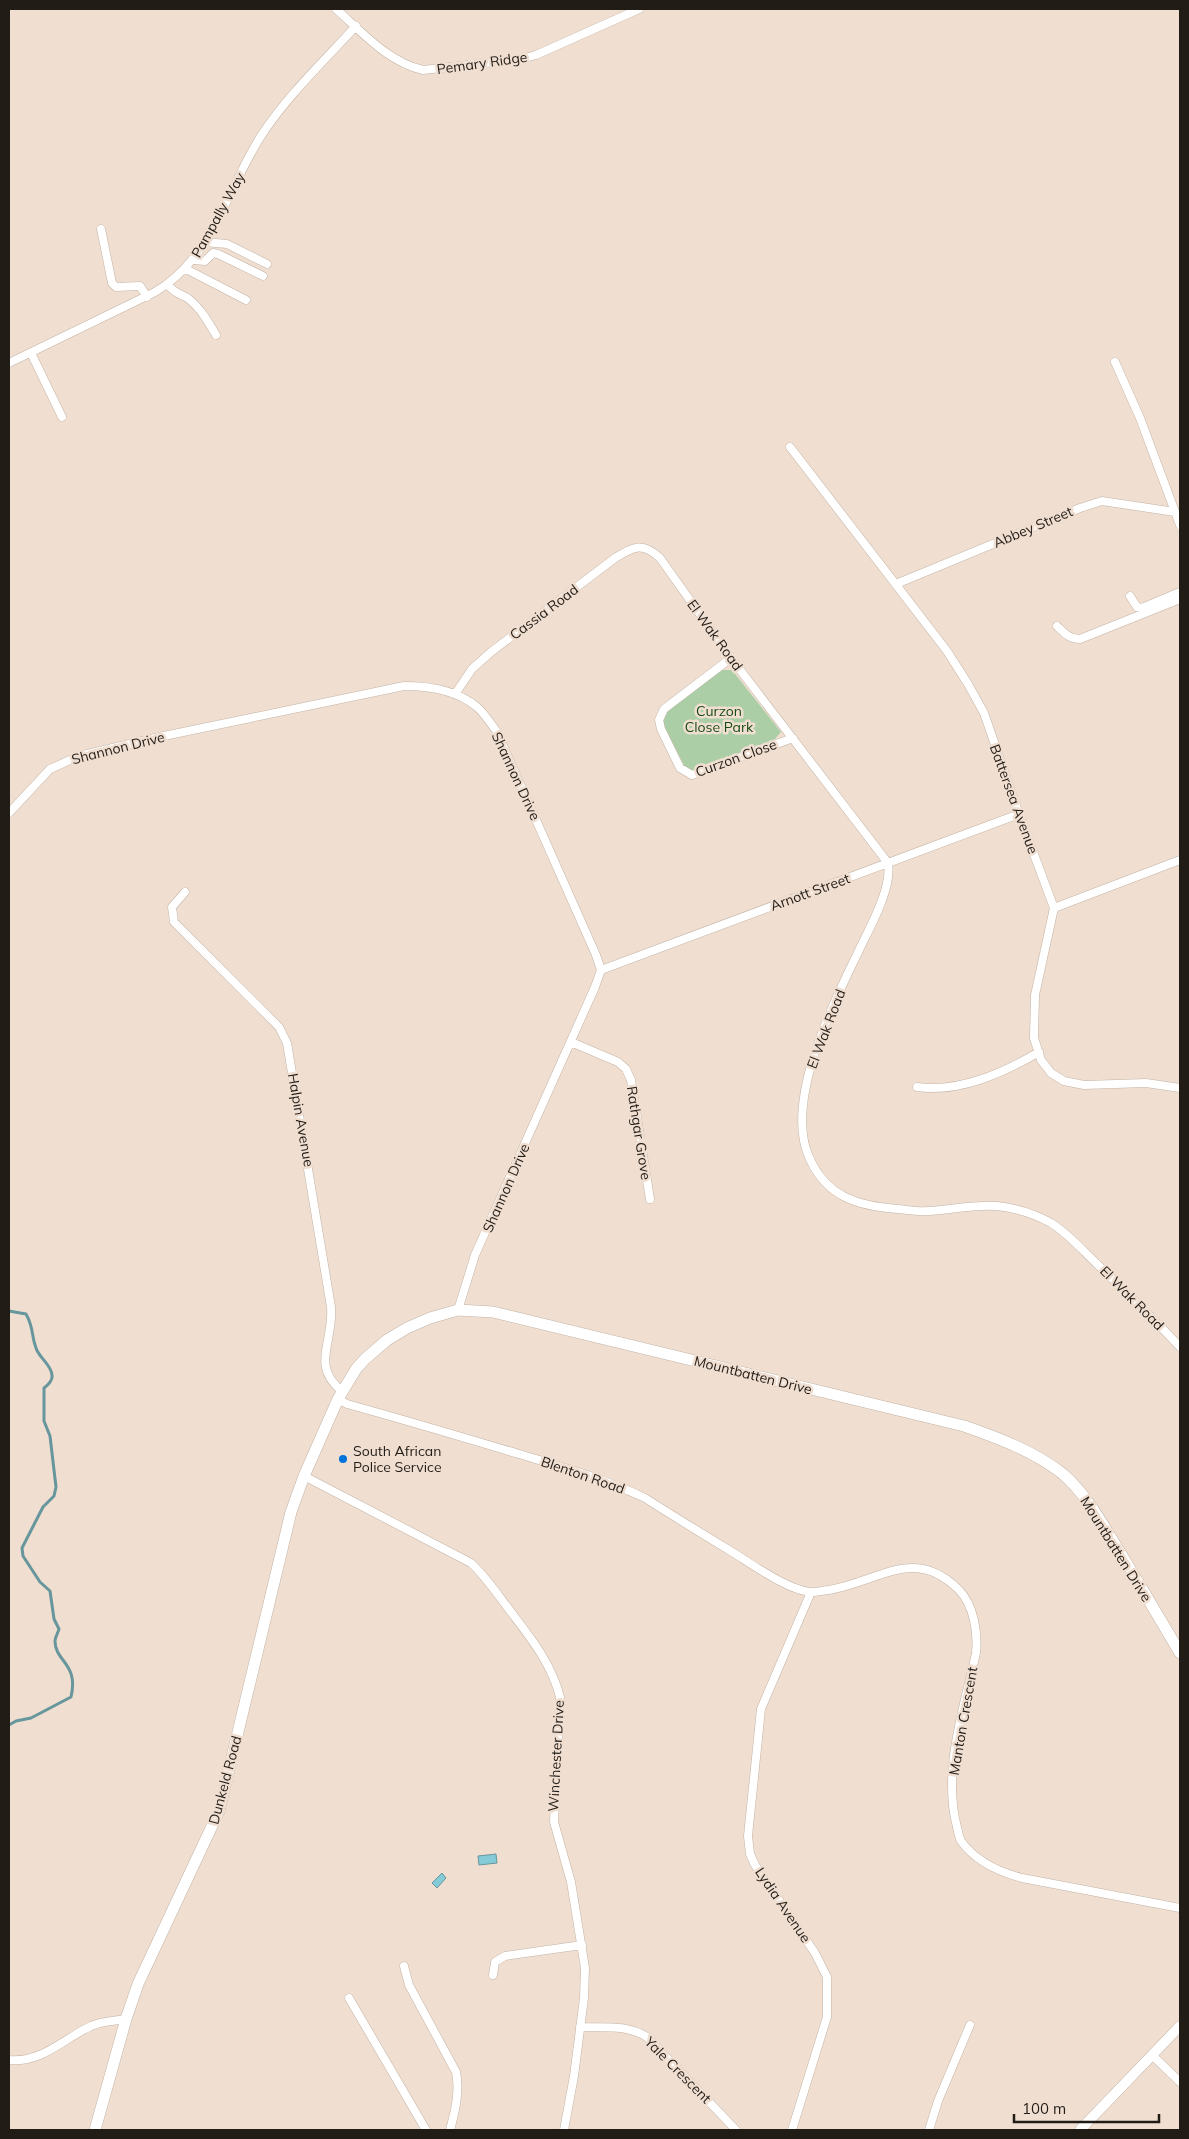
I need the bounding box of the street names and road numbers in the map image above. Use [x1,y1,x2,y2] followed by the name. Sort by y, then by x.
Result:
[436,48,528,78] street label: Pemary Ridge
[187,169,249,261] street label: Pampally Way
[991,502,1075,552] street label: Abbey Street
[506,580,582,644] street label: Cassia Road
[683,596,747,674] street label: El Wak Road
[70,728,166,768] street label: Shannon Drive
[488,729,544,823] street label: Shannon Drive
[693,735,779,781] street label: Curzon Close
[986,742,1042,856] street label: Battersea Avenue
[768,869,852,915] street label: Arnott Street
[803,987,849,1071] street label: El Wak Road
[284,1072,318,1168] street label: Halpin Avenue
[623,1085,655,1181] street label: Rathgar Grove
[478,1141,534,1235] street label: Shannon Drive
[1096,1262,1168,1334] street label: El Wak Road
[692,1352,814,1398] street label: Mountbatten Drive
[539,1452,627,1498] street label: Blenton Road
[1076,1493,1156,1605] street label: Mountbatten Drive
[945,1665,981,1777] street label: Manton Crescent
[544,1700,568,1812] street label: Winchester Drive
[205,1734,245,1826] street label: Dunkeld Road
[751,1864,815,1946] street label: Lydia Avenue
[640,2032,715,2107] street label: Yale Crescent

